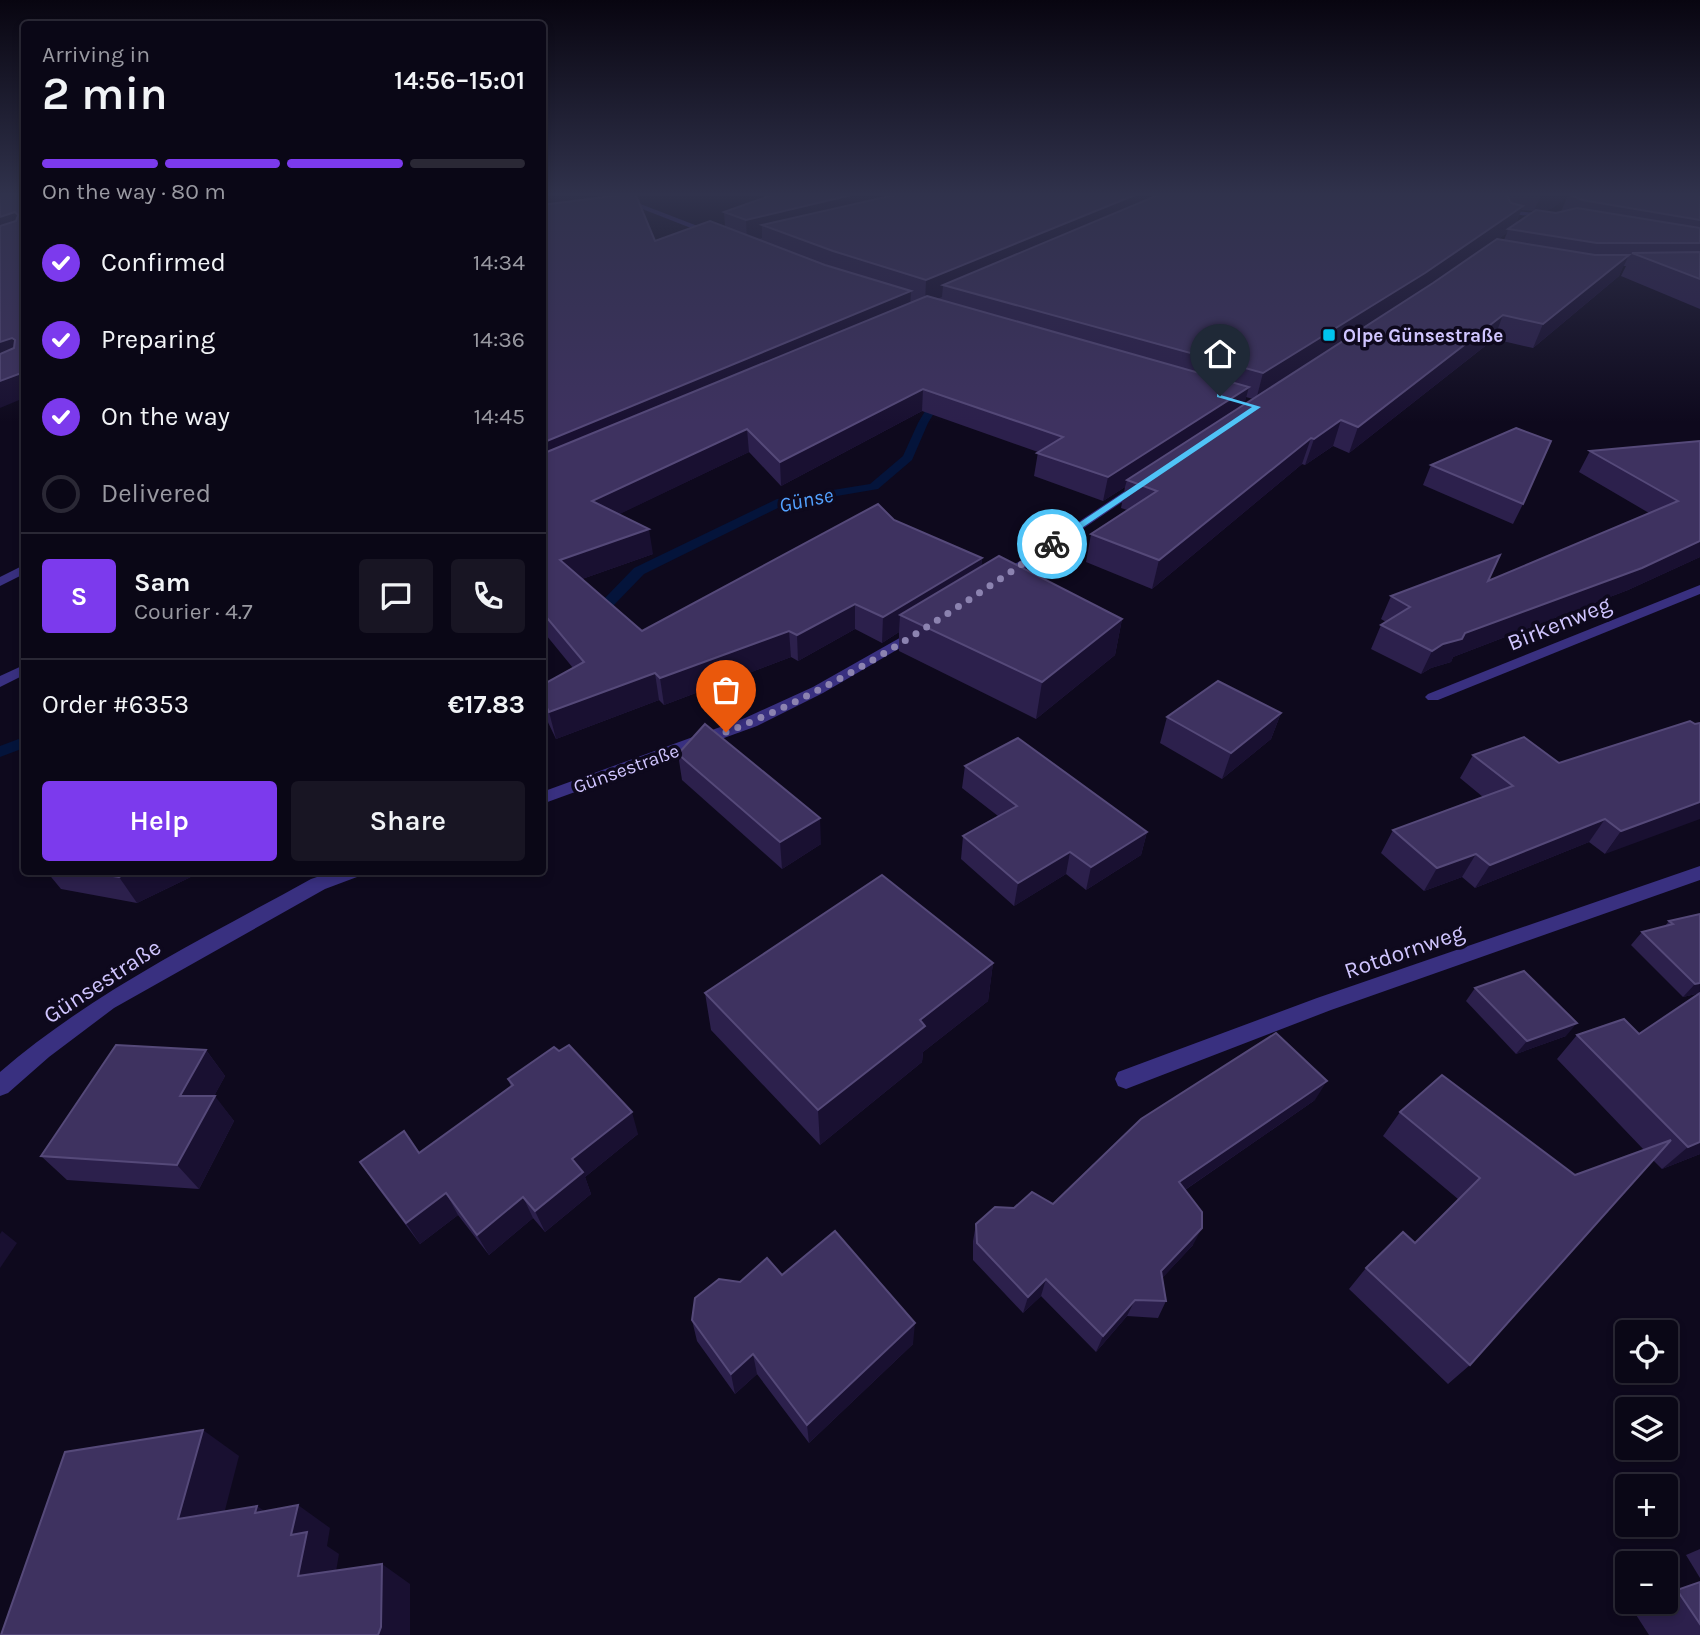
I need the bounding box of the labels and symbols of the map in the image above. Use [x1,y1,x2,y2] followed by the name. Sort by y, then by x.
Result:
[1190,324,1250,396] pin
[1343,325,1503,347] place label: Olpe Günsestraße
[1321,327,1337,343] marker: Olpe Günsestraße
[777,483,836,517] water label: Günse
[1017,509,1087,579] courier
[1503,590,1615,657] street label: Birkenweg
[696,660,756,732] pin
[571,740,682,798] street label: Günsestraße
[1341,918,1468,985] street label: Rotdornweg
[39,934,166,1029] street label: Günsestraße

